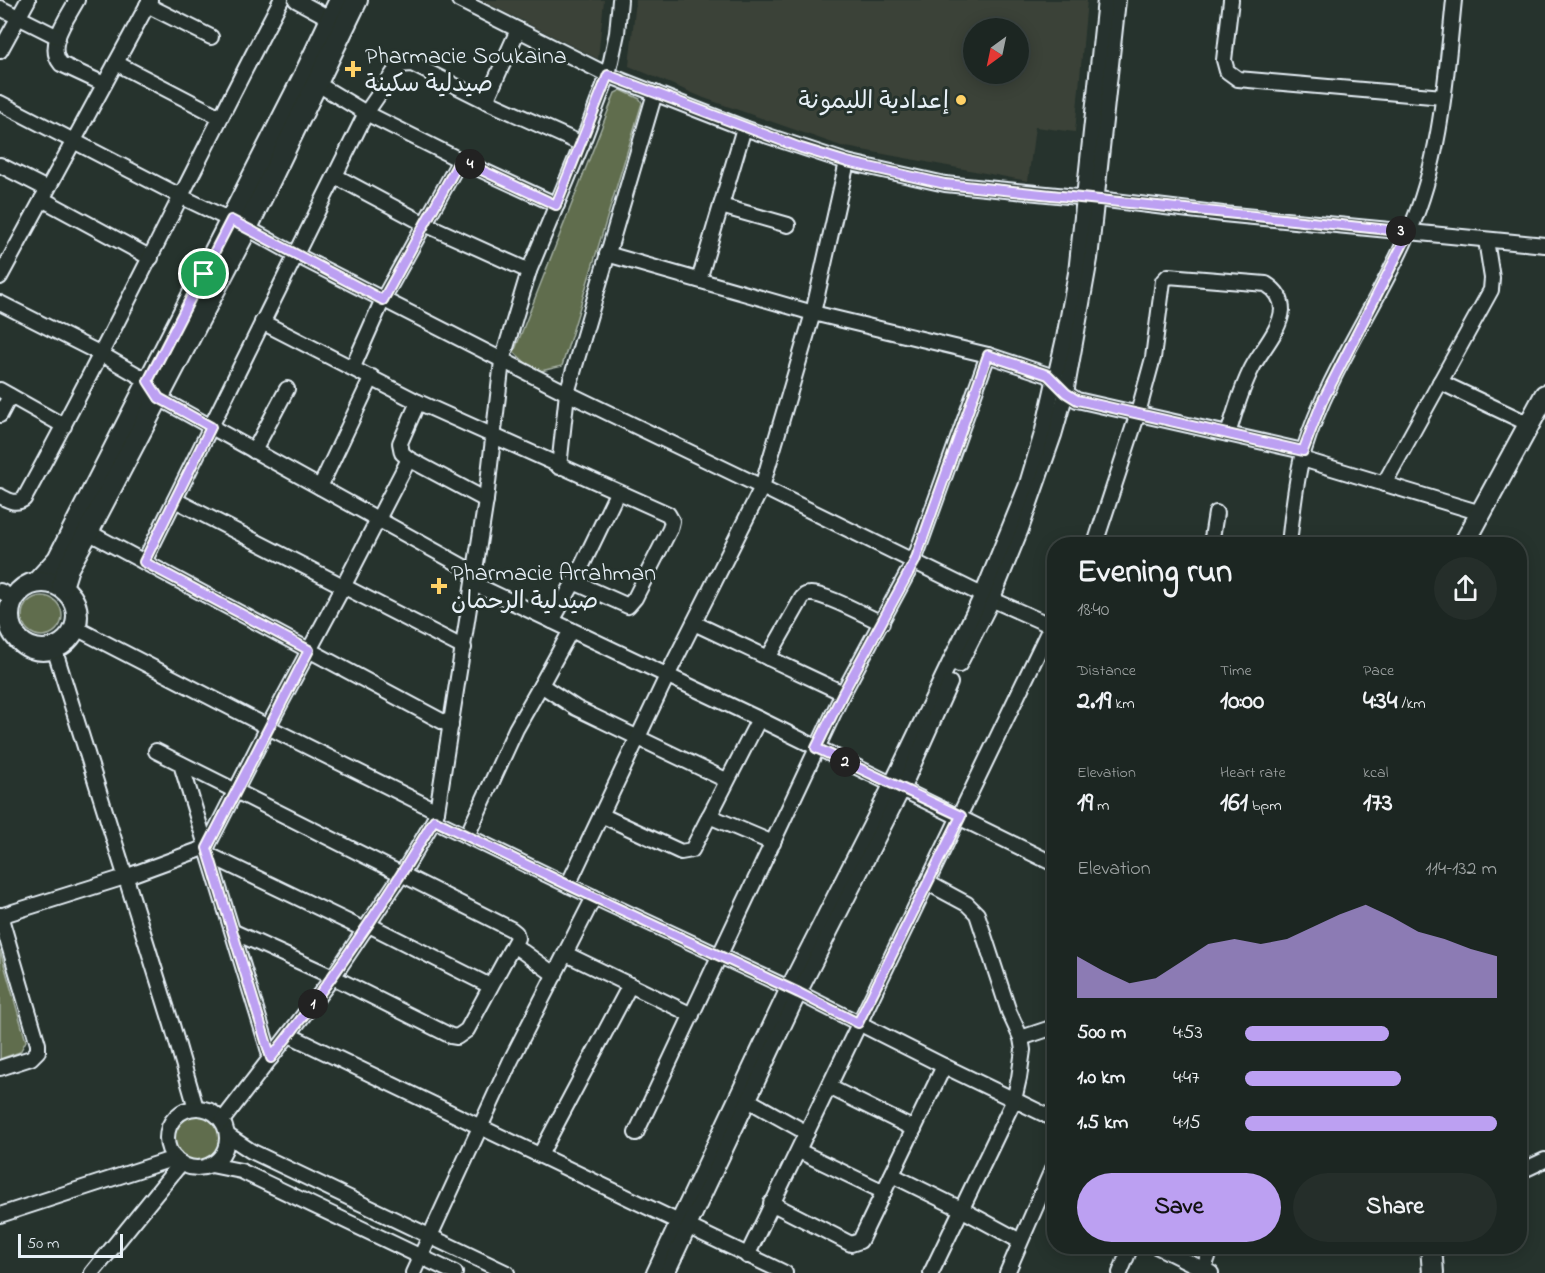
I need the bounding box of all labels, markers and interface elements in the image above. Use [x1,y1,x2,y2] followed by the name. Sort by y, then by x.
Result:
[963,18,1029,84] north arrow
[963,18,1029,84] map controls
[365,40,567,103] place label: Pharmacie Soukaina صيدلية سكينة
[346,62,360,76] marker: Pharmacie Soukaina صيدلية سكينة
[798,85,949,120] place label: إعدادية الليمونة
[954,93,968,107] marker: إعدادية الليمونة
[455,149,485,179] pin: 4
[467,152,473,176] text: 4
[1386,216,1416,246] pin: 3
[1398,219,1404,243] text: 3
[178,248,229,299] pin
[187,257,220,290] icon: arrive
[1077,549,1232,597] text: Evening run
[451,557,656,620] place label: Pharmacie Arrahman صيدلية الرحمان
[1434,557,1497,620] button: share
[432,579,446,593] marker: Pharmacie Arrahman صيدلية الرحمان
[1077,596,1109,625] text: 18:40
[1077,659,1136,683] text: Distance
[1220,659,1252,683] text: Time
[1363,659,1394,683] text: Pace
[1077,683,1111,721] text: 2.19
[1220,683,1264,721] text: 10:00
[1363,683,1397,721] text: 4:34
[1111,692,1135,716] text: km
[1397,692,1426,716] text: /km
[830,747,860,777] pin: 2
[841,750,849,774] text: 2
[1077,761,1136,785] text: Elevation
[1220,761,1286,785] text: Heart rate
[1363,761,1388,785] text: kcal
[1077,785,1093,823] text: 19
[1220,785,1248,823] text: 161
[1363,785,1393,823] text: 173
[1093,794,1110,818] text: m
[1248,794,1282,818] text: bpm
[1077,855,1151,884] text: Elevation
[1425,855,1497,884] text: 114–132 m
[298,989,328,1019] pin: 1
[310,992,316,1016] text: 1
[1077,1019,1126,1048] text: 500 m
[1173,1019,1203,1048] text: 4:53
[1077,1064,1125,1093] text: 1.0 km
[1173,1064,1199,1093] text: 4:47
[1077,1109,1128,1138] text: 1.5 km
[1173,1109,1201,1138] text: 4:15
[1077,1173,1281,1242] button: Save
[1293,1173,1497,1242] button: Share
[18,1231,123,1258] scale bar
[27,1232,59,1256] text: 50 m

